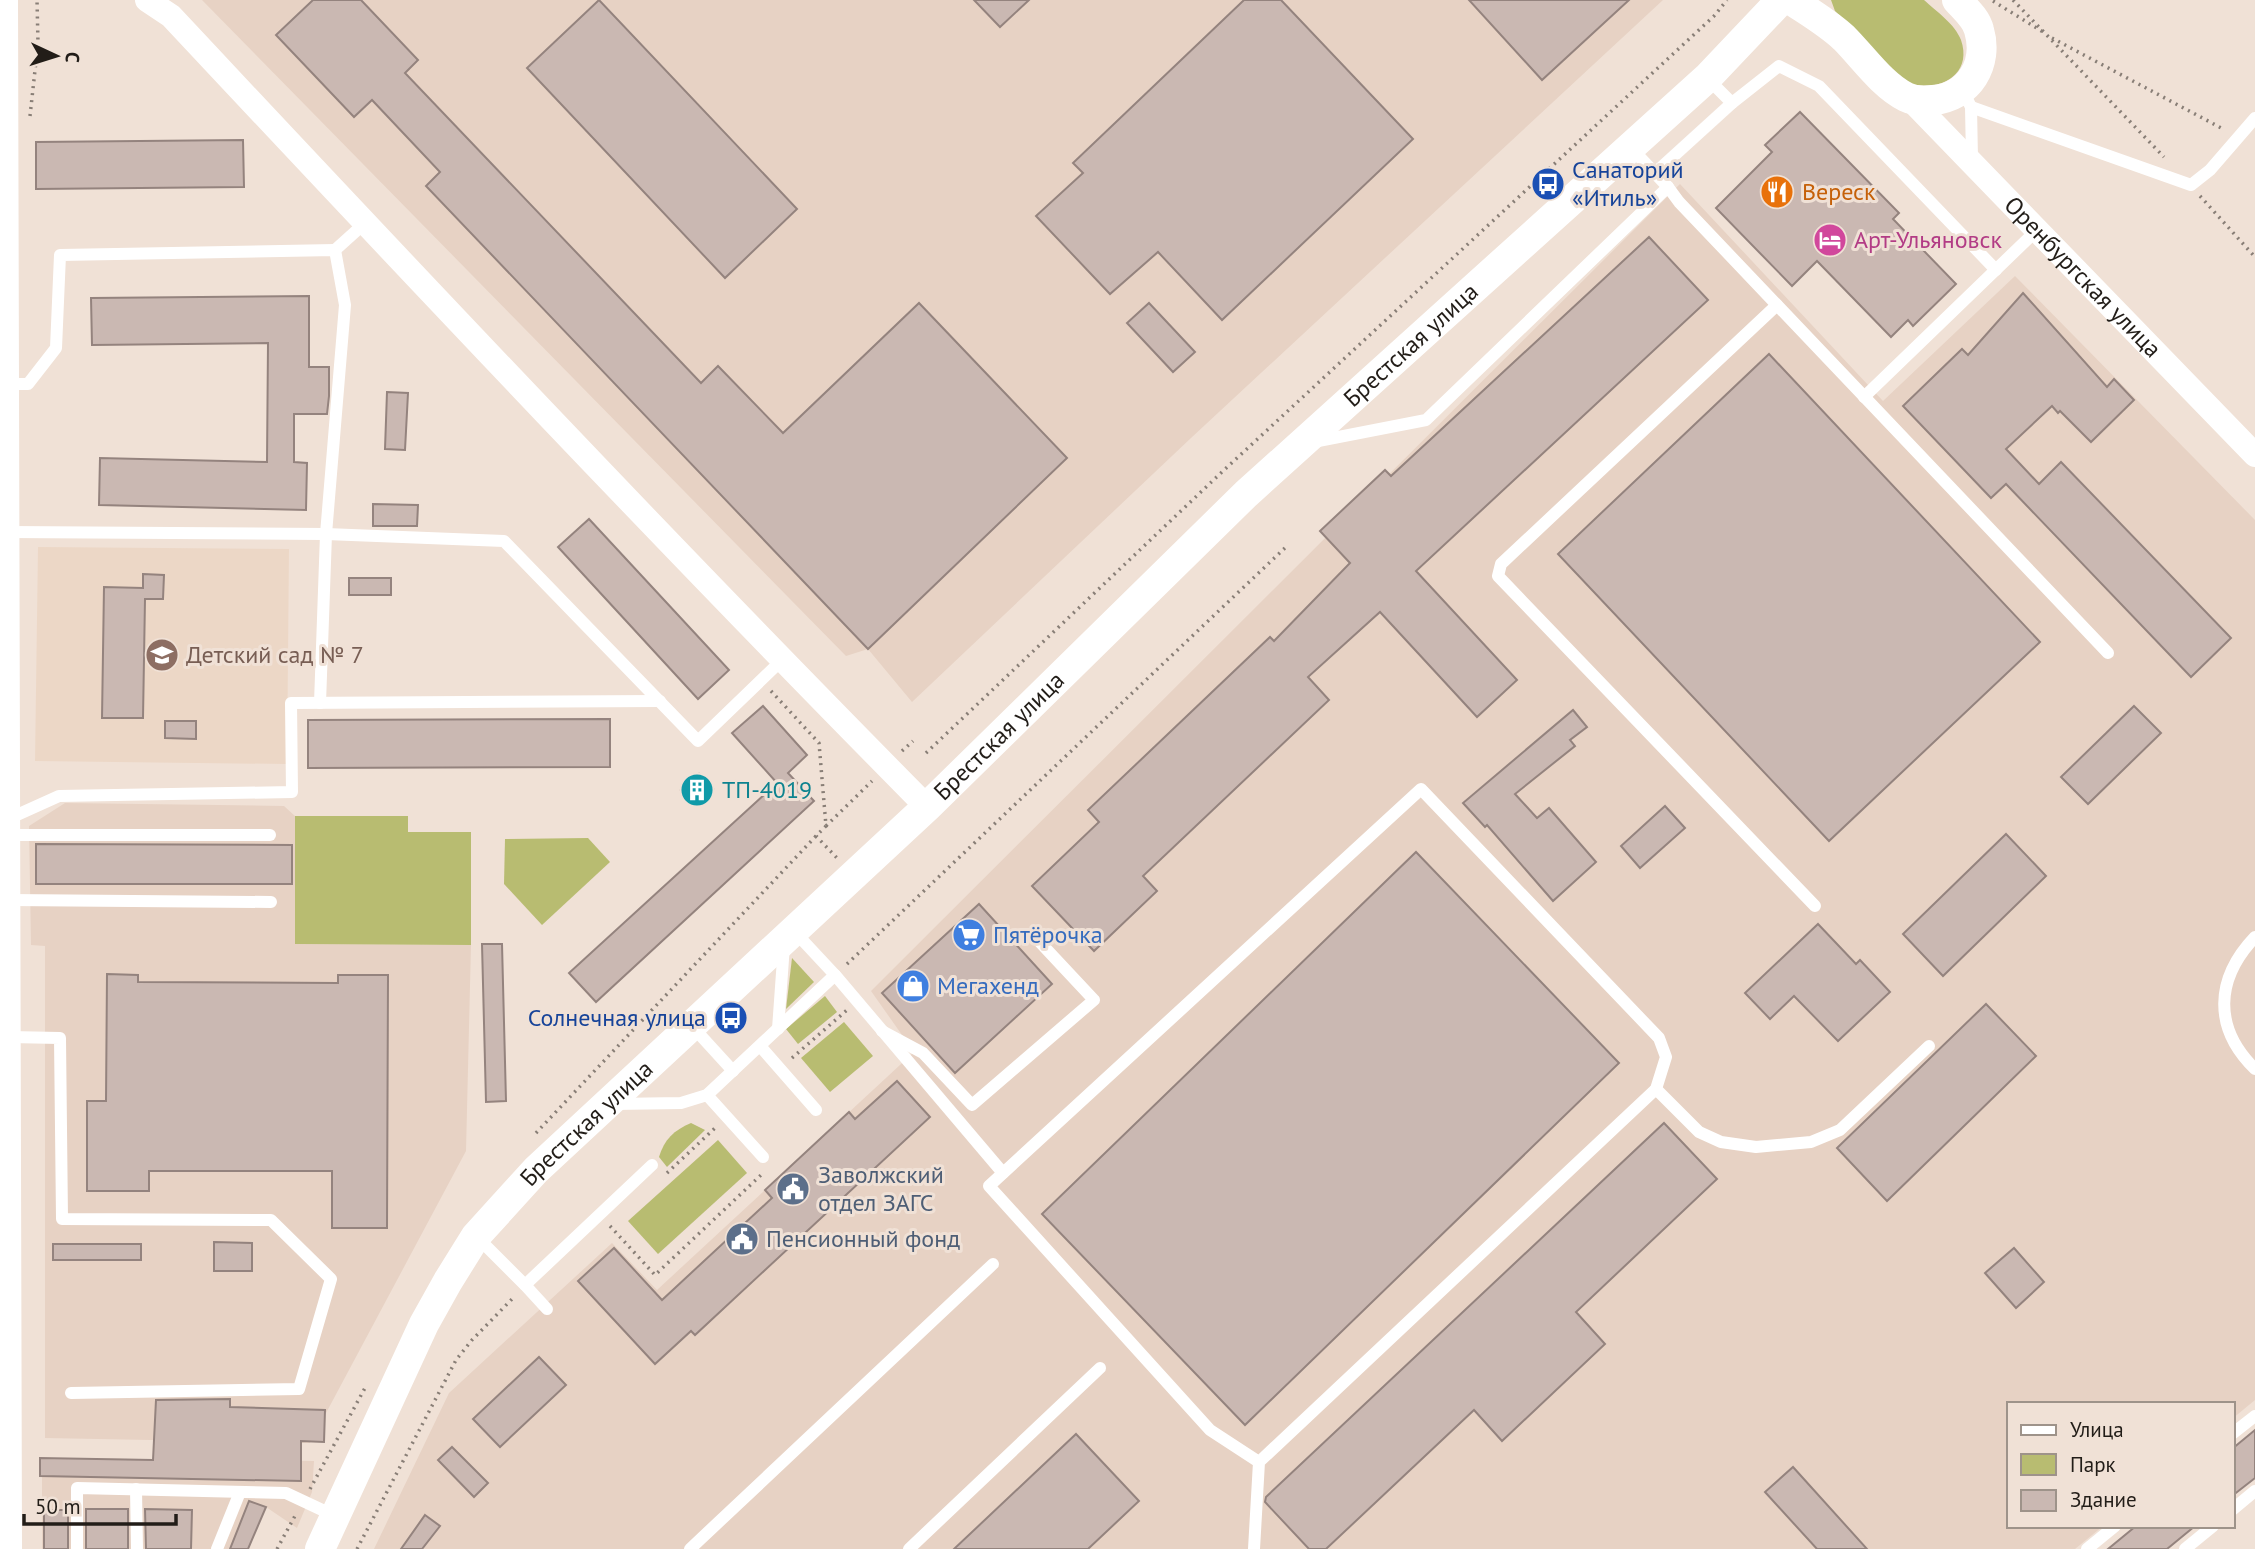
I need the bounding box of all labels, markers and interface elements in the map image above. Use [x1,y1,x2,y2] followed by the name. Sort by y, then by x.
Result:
[21,21,91,91] north arrow
[61,51,85,64] text: С
[1572,154,1684,213] place label: Санаторий «Итиль»
[1529,165,1567,203] bus stop icon: Санаторий «Итиль»
[1758,173,1796,211] restaurant icon: Вереск
[1802,176,1876,207] place label: Вереск
[1998,189,2168,364] street label: Оренбургская улица
[1811,221,1849,259] hotel icon: Арт-Ульяновск
[1854,224,2002,255] place label: Арт-Ульяновск
[1337,276,1484,413] street label: Брестская улица
[143,636,181,674] school or university icon: Детский сад № 7
[186,639,364,670] place label: Детский сад № 7
[927,665,1071,807] street label: Брестская улица
[678,771,716,809] building icon: ТП-4019
[722,774,812,805] place label: ТП-4019
[950,916,988,954] supermarket icon: Пятёрочка
[993,919,1103,950] place label: Пятёрочка
[894,967,932,1005] shop icon: Мегахенд
[937,970,1039,1001] place label: Мегахенд
[712,999,750,1037] bus stop icon: Солнечная улица
[528,1002,706,1033] place label: Солнечная улица
[513,1053,659,1192] street label: Брестская улица
[818,1159,944,1218] place label: Заволжский отдел ЗАГС
[774,1170,812,1208] public building icon: Заволжский отдел ЗАГС
[723,1220,761,1258] public building icon: Пенсионный фонд
[766,1223,960,1254] place label: Пенсионный фонд
[2007,1402,2234,1528] legend
[2070,1416,2124,1443] text: Улица
[2070,1451,2116,1478] text: Парк
[24,1482,177,1526] scale bar
[2070,1486,2137,1513] text: Здание
[35,1493,81,1520] text: 50 m

